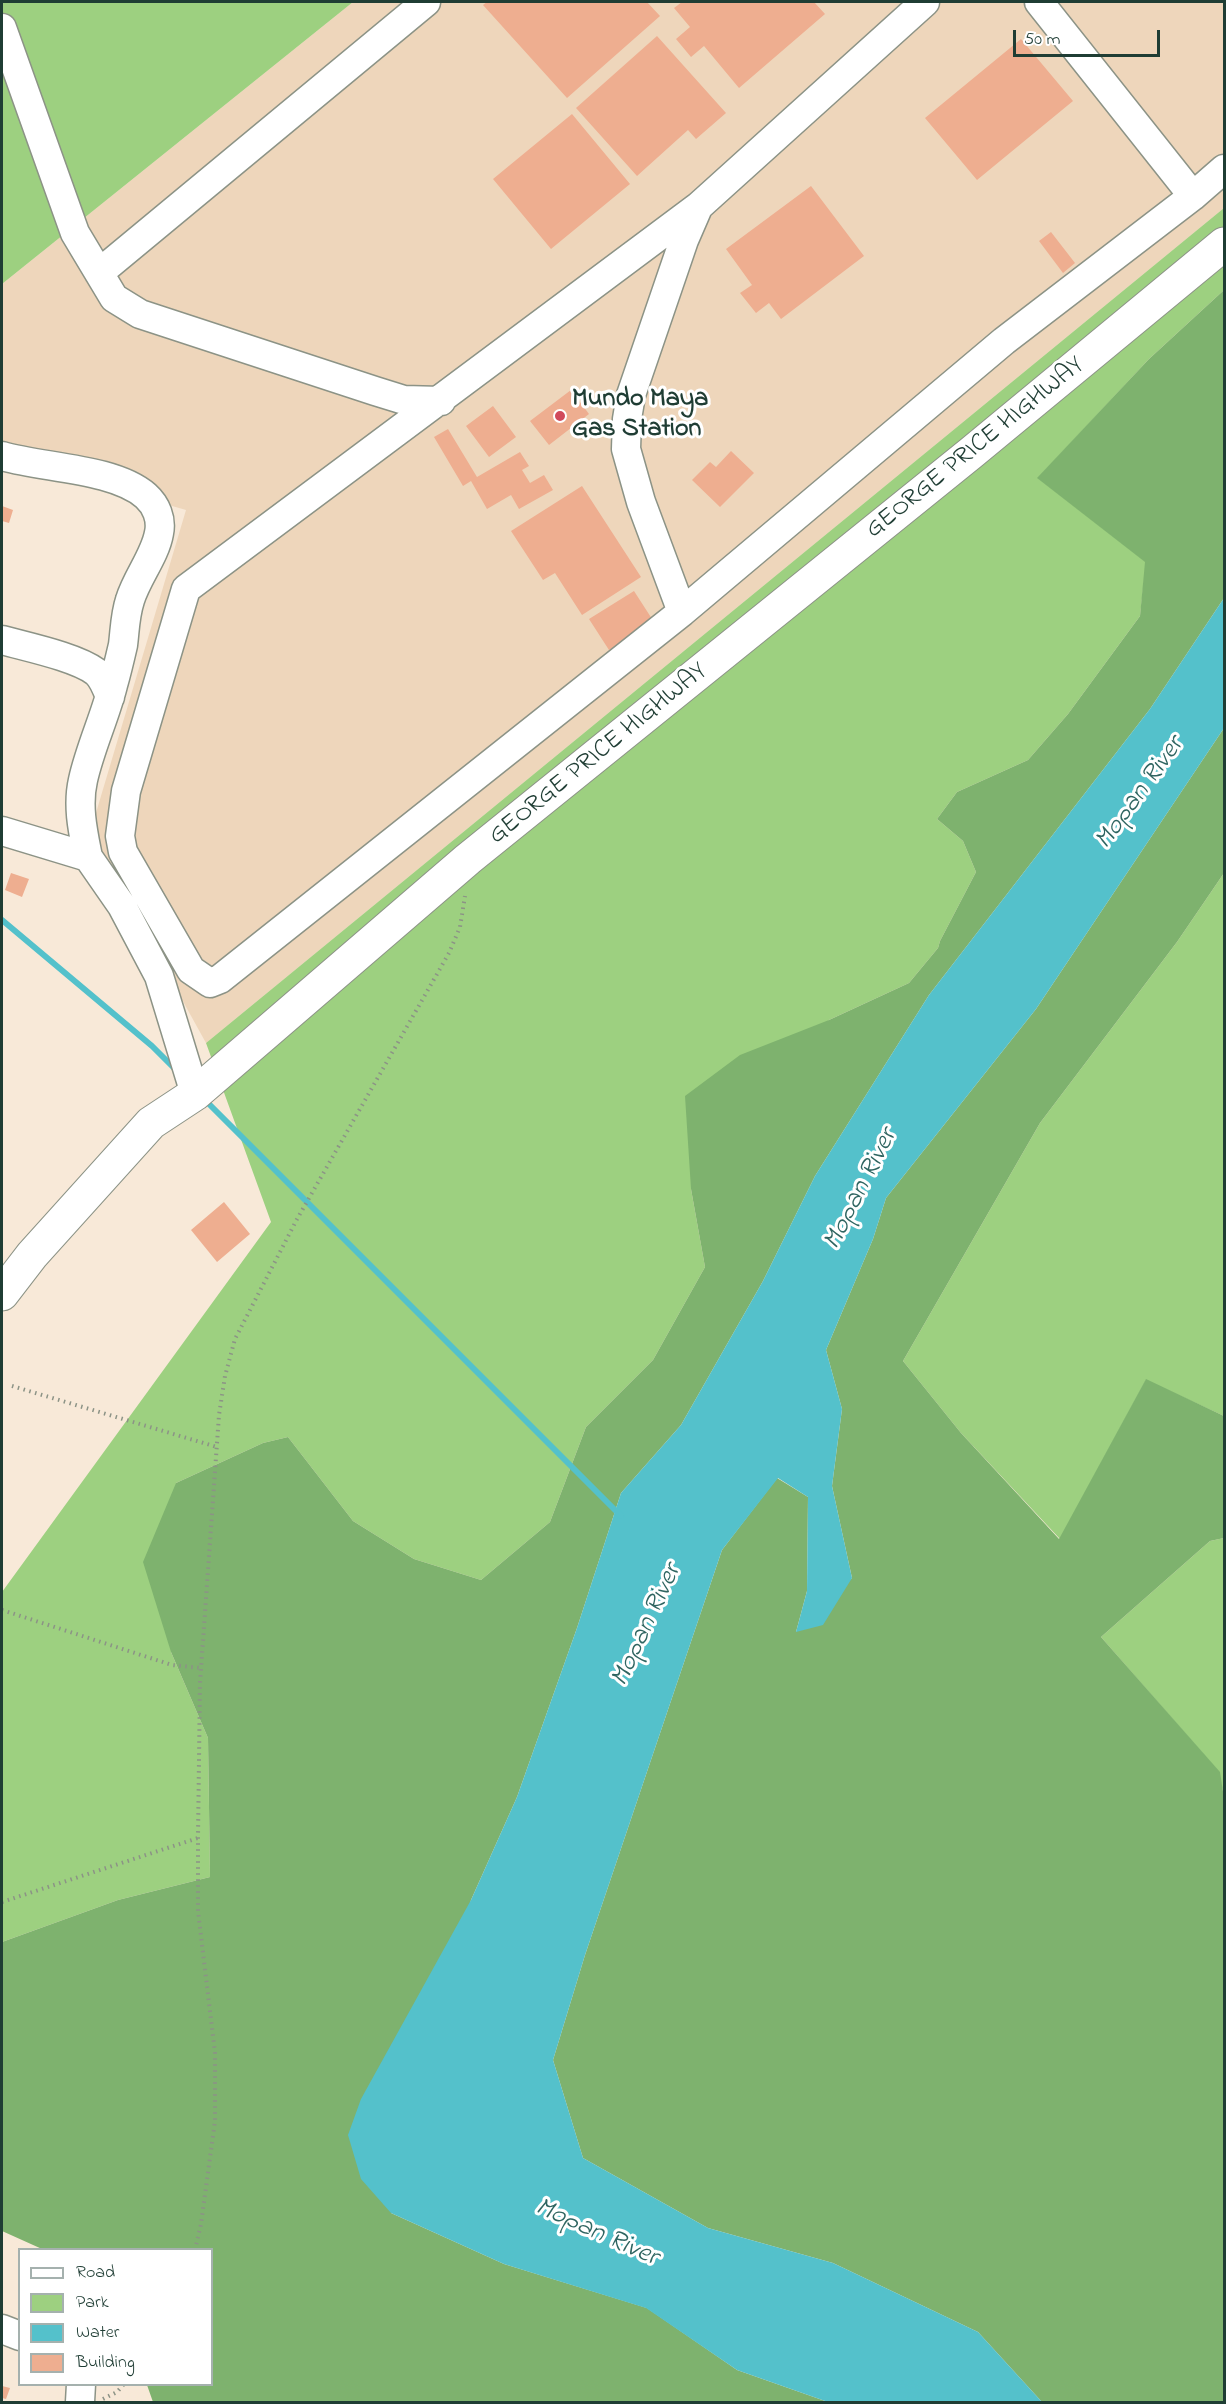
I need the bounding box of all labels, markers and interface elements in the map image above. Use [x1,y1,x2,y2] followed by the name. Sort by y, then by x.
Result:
[1016,18,1163,56] scale bar
[1024,27,1061,53] text: 50 m
[860,351,1092,547] street label: GEORGE PRICE HIGHWAY
[572,385,708,446] place label: Mundo Maya Gas Station
[553,409,567,423] marker: Mundo Maya Gas Station
[483,657,715,853] street label: GEORGE PRICE HIGHWAY
[1089,731,1193,857] water label: Mopan River
[818,1124,906,1256] water label: Mopan River
[606,1560,690,1692] water label: Mopan River
[529,2193,663,2275] water label: Mopan River
[18,2248,213,2386] legend
[76,2260,115,2286] text: Road
[76,2290,109,2316] text: Park
[76,2320,119,2346] text: Water
[76,2350,135,2376] text: Building

